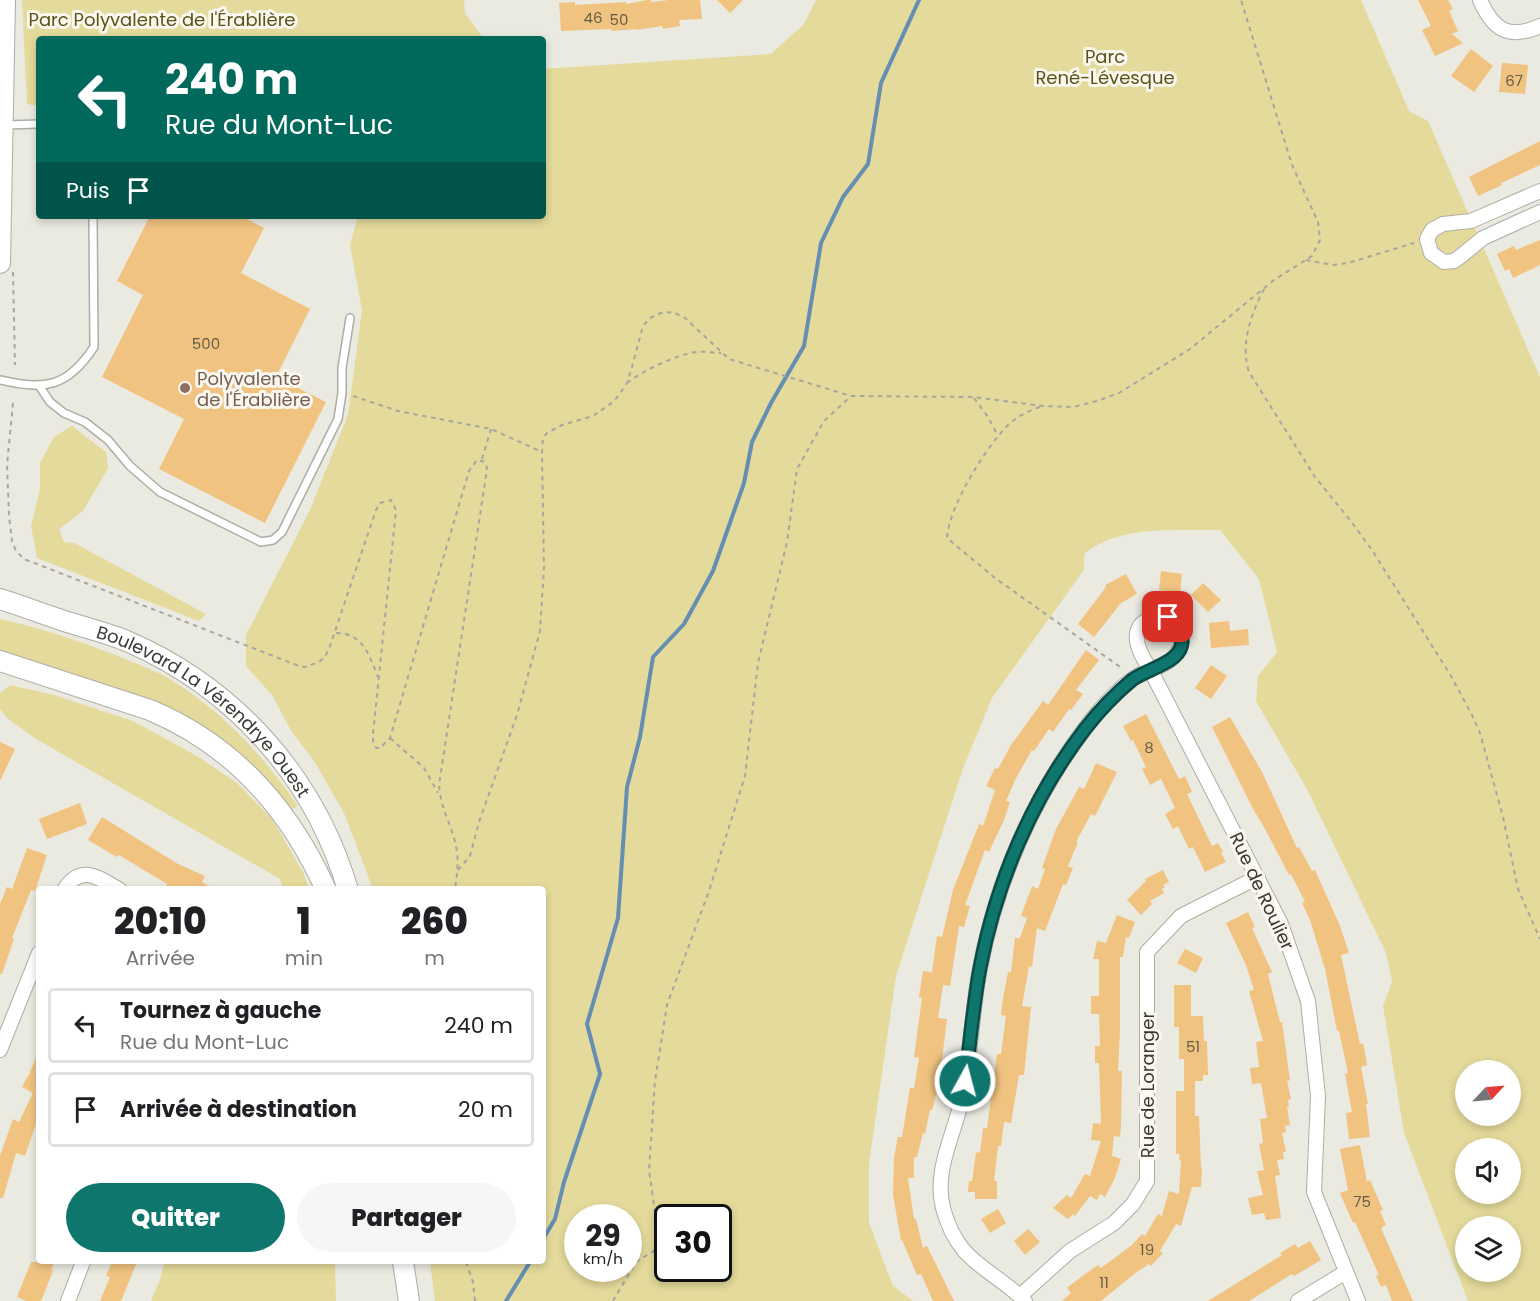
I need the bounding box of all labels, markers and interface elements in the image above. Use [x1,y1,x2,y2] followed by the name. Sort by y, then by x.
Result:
[28,7,296,32] park label: Parc Polyvalente de l'Érablière
[584,7,602,28] house number: 46
[610,9,628,30] house number: 50
[1035,44,1175,90] park label: Parc René-Lévesque
[165,50,298,109] text: 240 m
[66,60,144,138] icon: left
[1505,70,1523,91] house number: 67
[165,106,393,143] text: Rue du Mont-Luc
[122,174,155,207] icon: arrive
[66,175,110,206] text: Puis
[192,333,220,354] house number: 500
[197,366,311,412] place label: Polyvalente de l'Érablière
[178,381,192,395] marker: Polyvalente de l'Érablière
[1142,591,1193,642] pin
[1151,600,1184,633] icon: arrive
[94,619,316,802] street label: Boulevard La Vérendrye Ouest
[1144,737,1154,758] house number: 8
[1224,828,1300,954] street label: Rue de Roulier
[114,896,207,947] text: 20:10
[297,896,311,947] text: 1
[401,896,468,947] text: 260
[126,944,195,972] text: Arrivée
[285,944,323,972] text: min
[424,944,445,972] text: m
[120,995,321,1026] text: Tournez à gauche
[69,1009,102,1042] icon: left
[444,1010,513,1041] text: 240 m
[1135,1012,1160,1158] street label: Rue de Loranger
[120,1028,289,1056] text: Rue du Mont-Luc
[1186,1036,1200,1057] house number: 51
[933,1049,997,1113] position arrow
[1455,1060,1521,1126] north arrow
[1455,1060,1521,1282] map controls
[69,1093,102,1126] icon: arrive
[120,1094,357,1125] text: Arrivée à destination
[458,1094,513,1125] text: 20 m
[1455,1138,1521,1204] button: sound
[66,1183,285,1252] button: Quitter
[297,1183,516,1252] button: Partager
[1353,1191,1371,1212] house number: 75
[654,1204,732,1282] speed limit sign: 30
[585,1214,621,1257] text: 29
[1455,1216,1521,1282] button: layers
[1140,1239,1154,1260] house number: 19
[583,1248,623,1269] text: km/h
[1099,1272,1109,1293] house number: 11

